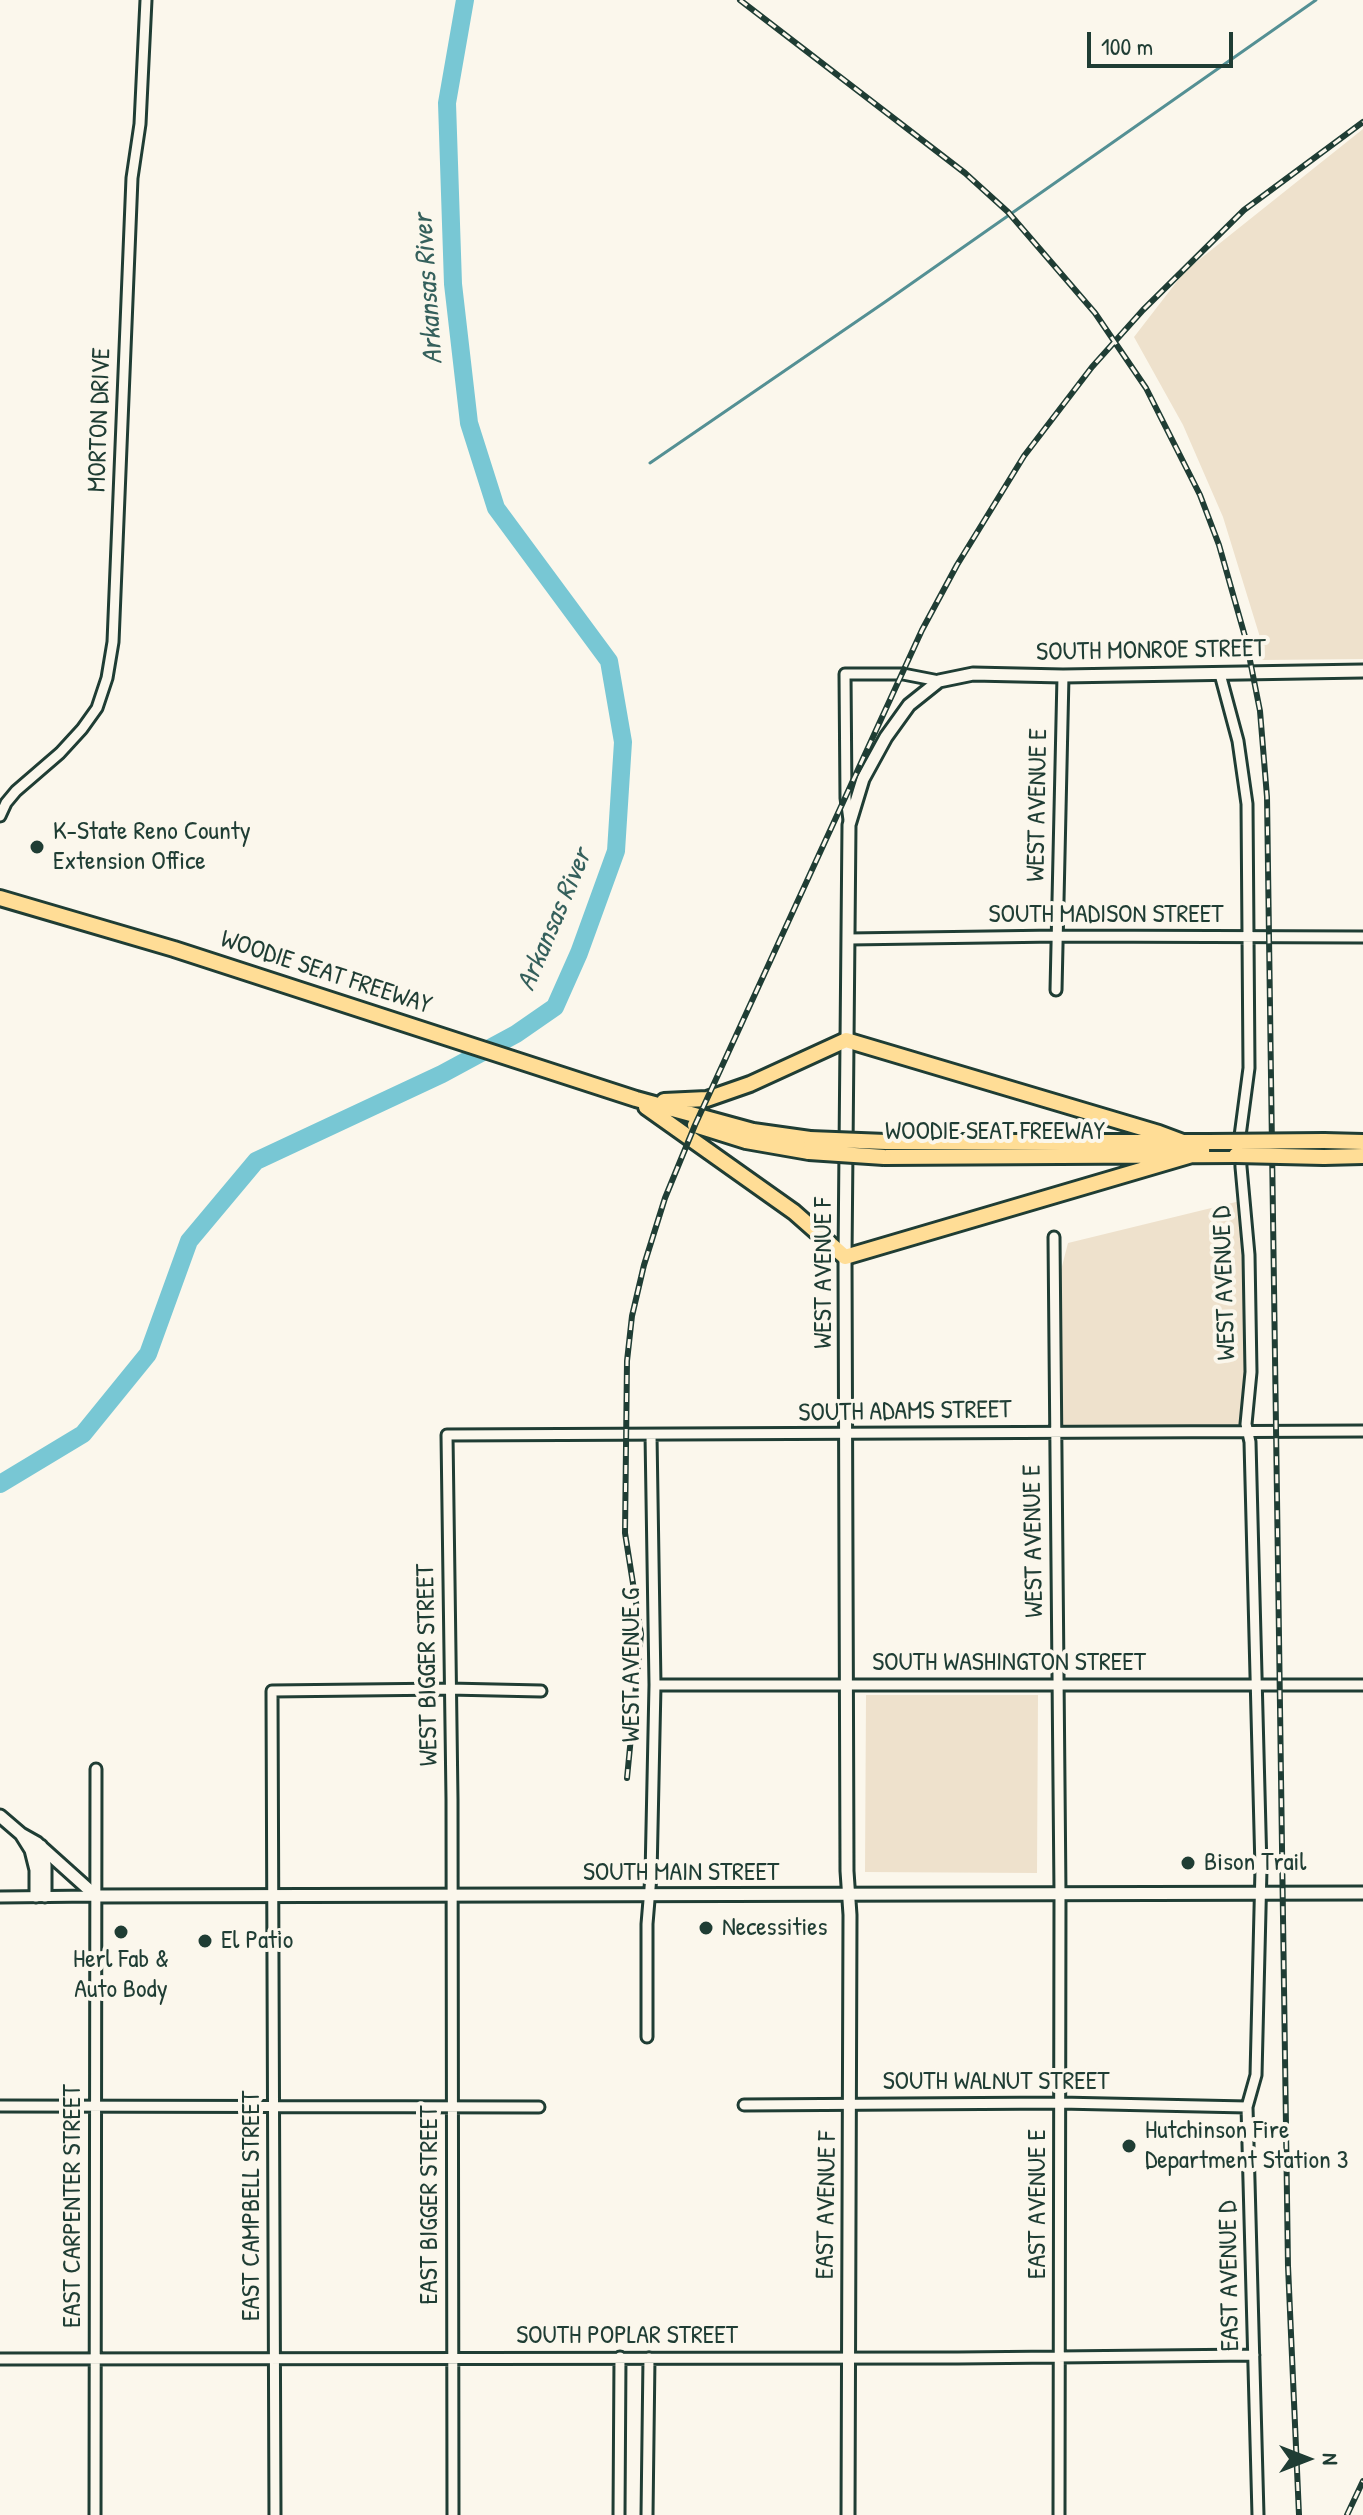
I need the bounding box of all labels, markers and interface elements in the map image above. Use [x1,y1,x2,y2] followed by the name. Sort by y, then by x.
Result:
[1091,16,1237,66] scale bar
[1101,30,1153,62] text: 100 m
[407,213,451,365] water label: Arkansas River
[82,347,118,493] street label: MORTON DRIVE
[1036,633,1266,669] street label: SOUTH MONROE STREET
[1021,728,1055,882] street label: WEST AVENUE E
[53,816,251,878] place label: K-State Reno County Extension Office
[28,838,46,856] marker: K-State Reno County Extension Office
[510,844,600,996] water label: Arkansas River
[989,899,1223,931] street label: SOUTH MADISON STREET
[217,924,435,1022] street label: WOODIE SEAT FREEWAY
[885,1116,1105,1148] street label: WOODIE SEAT FREEWAY
[808,1197,840,1349] street label: WEST AVENUE F
[1207,1205,1243,1361] street label: WEST AVENUE D
[798,1395,1012,1429] street label: SOUTH ADAMS STREET
[1017,1464,1051,1618] street label: WEST AVENUE E
[411,1564,445,1766] street label: WEST BIGGER STREET
[616,1588,648,1742] street label: WEST AVENUE G
[872,1647,1146,1679] street label: SOUTH WASHINGTON STREET
[1204,1847,1306,1879] place label: Bison Trail
[1179,1854,1197,1872] marker: Bison Trail
[583,1857,779,1889] street label: SOUTH MAIN STREET
[722,1912,828,1944] place label: Necessities
[697,1919,715,1937] marker: Necessities
[112,1923,130,1941] marker: Herl Fab & Auto Body
[221,1925,293,1957] place label: El Patio
[196,1932,214,1950] marker: El Patio
[73,1944,169,2006] place label: Herl Fab & Auto Body
[883,2066,1109,2098] street label: SOUTH WALNUT STREET
[57,2084,89,2328] street label: EAST CARPENTER STREET
[236,2091,268,2321] street label: EAST CAMPBELL STREET
[414,2106,446,2304] street label: EAST BIGGER STREET
[1145,2115,1348,2176] place label: Hutchinson Fire Department Station 3
[1022,2129,1054,2279] street label: EAST AVENUE E
[810,2131,844,2279] street label: EAST AVENUE F
[1120,2137,1138,2155] marker: Hutchinson Fire Department Station 3
[1213,2200,1247,2352] street label: EAST AVENUE D
[516,2320,738,2352] street label: SOUTH POPLAR STREET
[1267,2419,1347,2499] north arrow
[1316,2453,1346,2465] text: N

